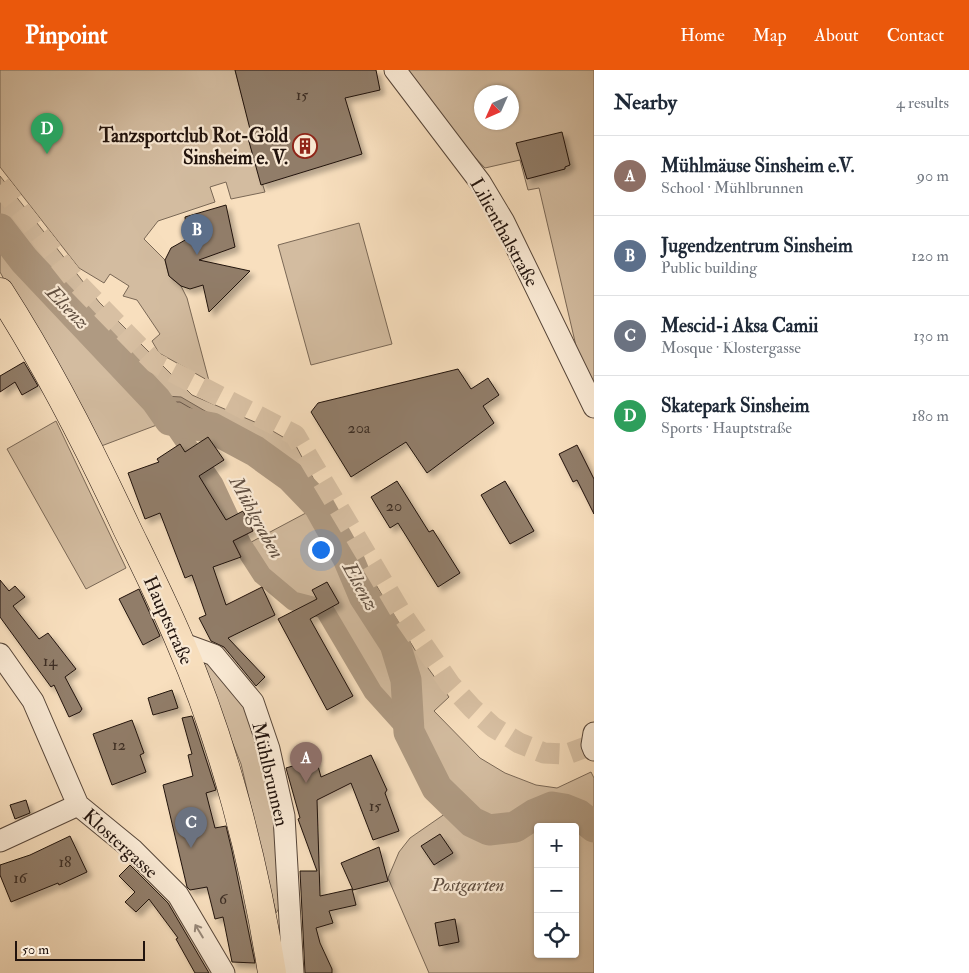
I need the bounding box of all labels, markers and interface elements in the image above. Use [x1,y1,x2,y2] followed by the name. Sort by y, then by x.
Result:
[25,20,108,51] text: Pinpoint
[680,24,725,47] text: Home
[753,24,787,47] text: Map
[815,24,859,47] text: About
[887,24,944,47] text: Contact
[296,85,308,105] house number: 15
[474,85,519,130] north arrow
[614,89,677,116] text: Nearby
[896,93,949,113] text: 4 results
[31,113,63,154] pin: D
[98,124,289,170] place label: Tanzsportclub Rot-Gold Sinsheim e. V.
[292,133,318,159] building icon: Tanzsportclub Rot-Gold Sinsheim e. V.
[661,154,854,178] text: Mühlmäuse Sinsheim e.V.
[625,166,635,186] text: A
[917,166,949,186] text: 90 m
[464,174,544,291] street label: Lilienthalstraße
[661,178,803,198] text: School · Mühlbrunnen
[181,214,213,255] pin: B
[661,234,853,258] text: Jugendzentrum Sinsheim
[625,246,635,266] text: B
[911,246,949,266] text: 120 m
[661,258,757,278] text: Public building
[39,279,95,335] water label: Elsenz
[661,314,818,338] text: Mescid-i Aksa Camii
[624,326,636,346] text: C
[913,326,949,346] text: 130 m
[661,338,801,358] text: Mosque · Klostergasse
[661,394,809,418] text: Skatepark Sinsheim
[623,406,637,426] text: D
[912,406,949,426] text: 180 m
[348,418,371,438] house number: 20a
[661,418,792,438] text: Sports · Hauptstraße
[223,471,289,563] water label: Mühlgraben
[386,496,402,516] house number: 20
[308,537,334,563] your location
[336,556,384,615] water label: Elsenz
[137,572,198,669] street label: Hauptstraße
[43,651,59,671] house number: 14
[246,720,294,829] street label: Mühlbrunnen
[112,735,126,755] house number: 12
[290,742,322,783] pin: A
[369,796,381,816] house number: 15
[78,804,163,884] street label: Klostergasse
[175,807,207,848] pin: C
[534,823,579,958] map controls
[534,823,579,868] button: +
[58,852,72,872] house number: 18
[13,868,28,888] house number: 16
[534,868,579,913] button: −
[431,873,504,897] park label: Postgarten
[219,889,228,909] house number: 6
[534,913,579,958] button: locate
[194,925,204,939] one-way arrow
[15,938,145,961] scale bar
[22,941,49,958] text: 50 m

